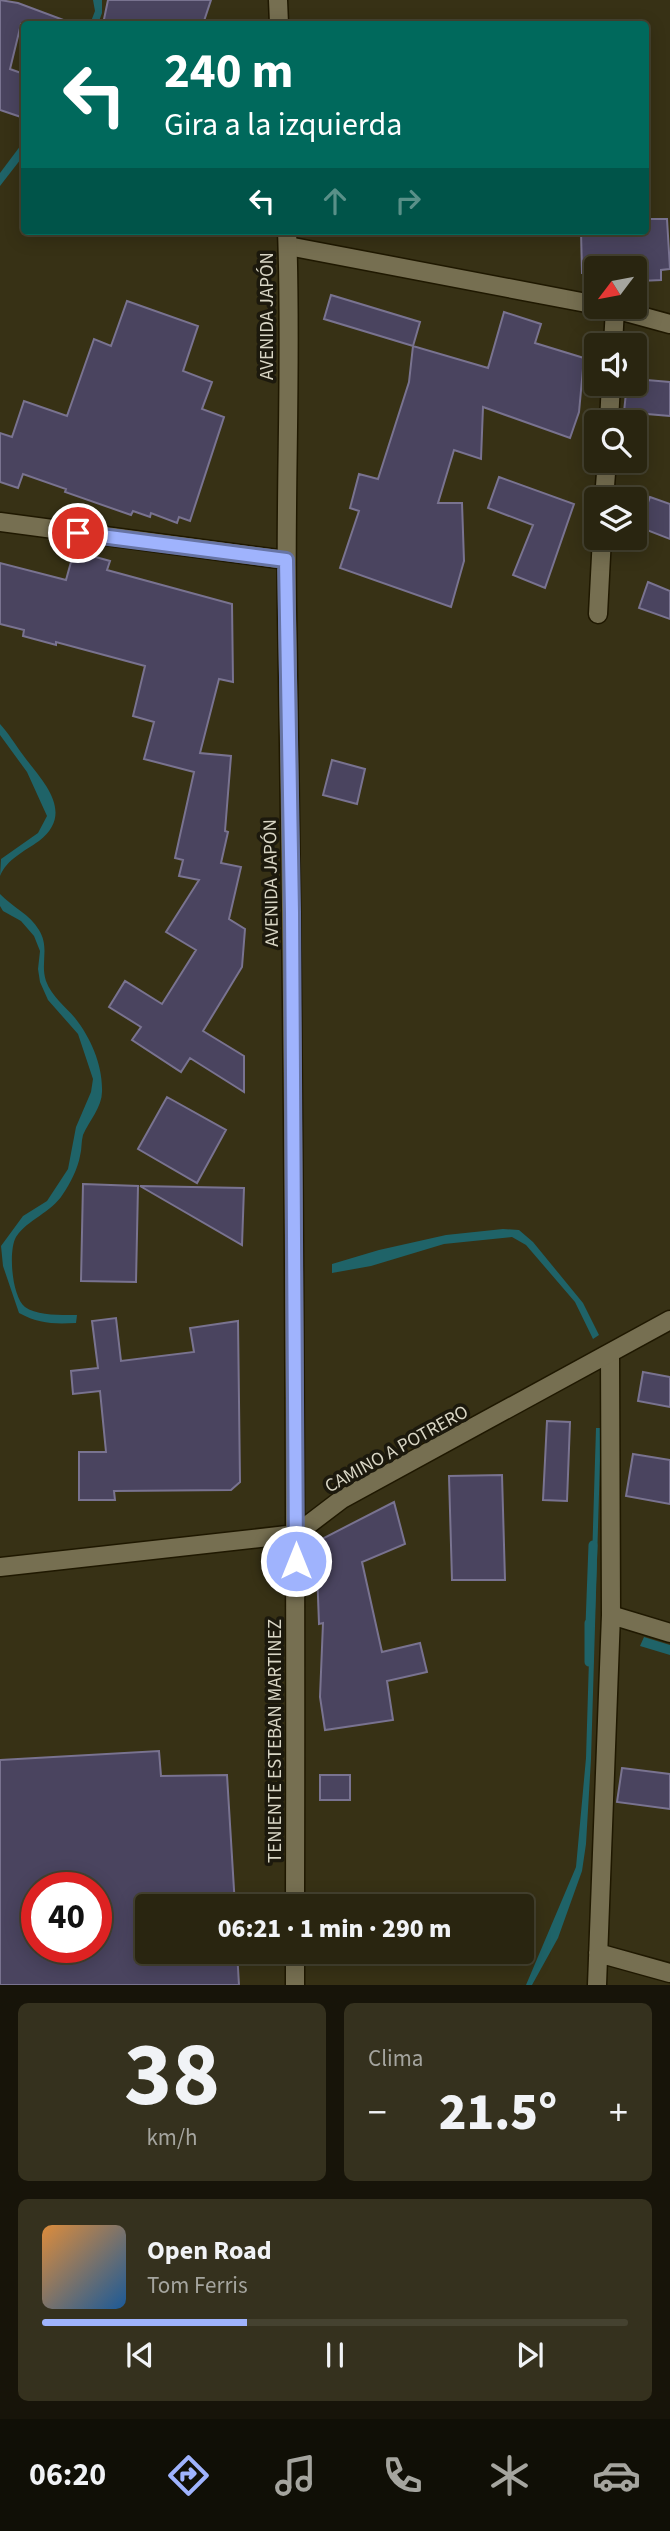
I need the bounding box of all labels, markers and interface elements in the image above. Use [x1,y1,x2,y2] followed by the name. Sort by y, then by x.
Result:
[164,37,293,107] text: 240 m
[49,49,140,140] icon: left
[164,102,402,148] text: Gira a la izquierda
[243,182,281,220] icon: left
[316,182,354,220] icon: ahead
[389,182,427,220] icon: right
[254,252,281,380] street label: AVENIDA JAPÓN
[584,256,648,318] north arrow
[584,256,647,550] map controls
[584,333,647,396] button: sound
[584,410,647,473] button: search
[584,487,647,550] button: layers
[48,503,108,563] pin
[59,514,97,552] icon: arrive
[257,819,286,947] street label: AVENIDA JAPÓN
[320,1399,473,1500] street label: CAMINO A POTRERO
[259,1524,333,1598] position arrow
[262,1619,289,1863] street label: TENIENTE ESTEBAN MARTINEZ
[21,1872,112,1963] speed limit sign: 40
[218,1910,451,1947] text: 06:21 · 1 min · 290 m
[124,2011,220,2140] text: 38
[368,2042,423,2075] text: Clima
[439,2076,557,2150] text: 21.5°
[368,2086,387,2140] text: −
[609,2086,628,2140] text: +
[146,2121,198,2154] text: km/h
[147,2232,272,2269] text: Open Road
[147,2269,248,2302] text: Tom Ferris
[121,2336,159,2374] icon: previous
[316,2336,354,2374] icon: pause
[511,2336,549,2374] icon: next
[164,2451,213,2500] icon: directions
[271,2451,320,2500] icon: music
[378,2451,427,2500] icon: phone
[485,2451,534,2500] icon: climate
[592,2451,641,2500] icon: car
[29,2452,106,2498] text: 06:20

